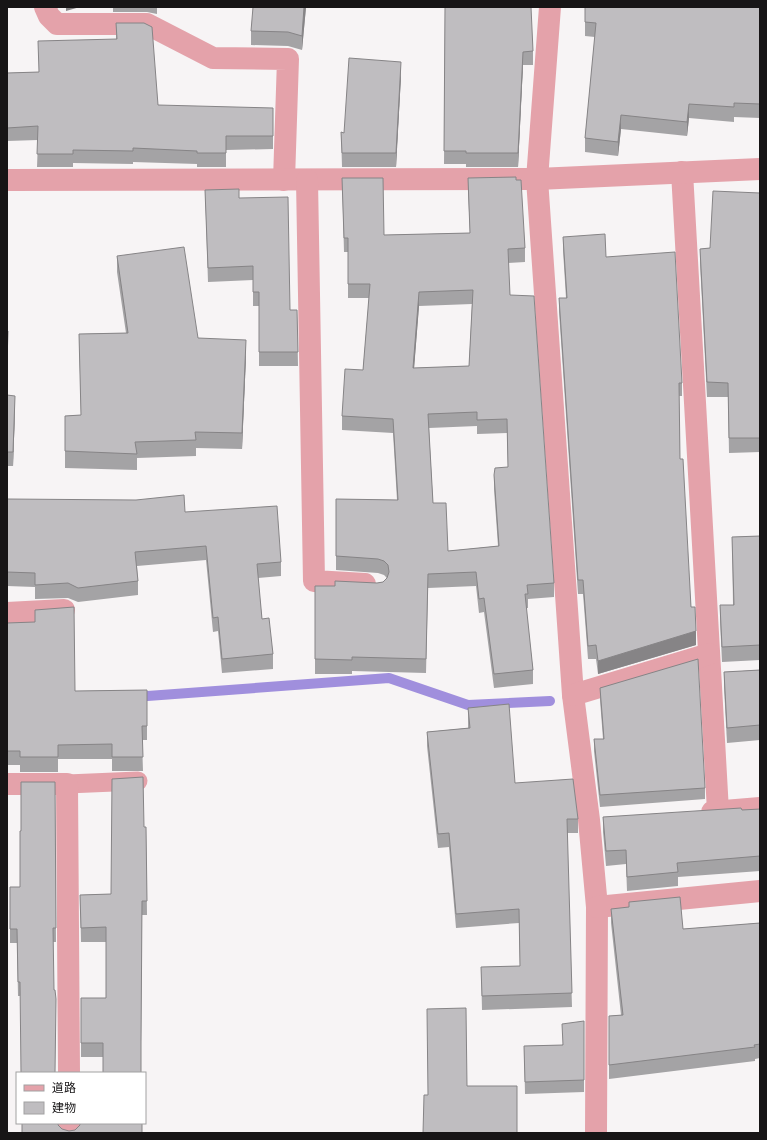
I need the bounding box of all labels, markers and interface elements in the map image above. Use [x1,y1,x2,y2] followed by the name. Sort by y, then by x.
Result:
[16,1072,146,1124] legend
[52,1081,76,1094] text: 道路
[52,1101,76,1114] text: 建物

